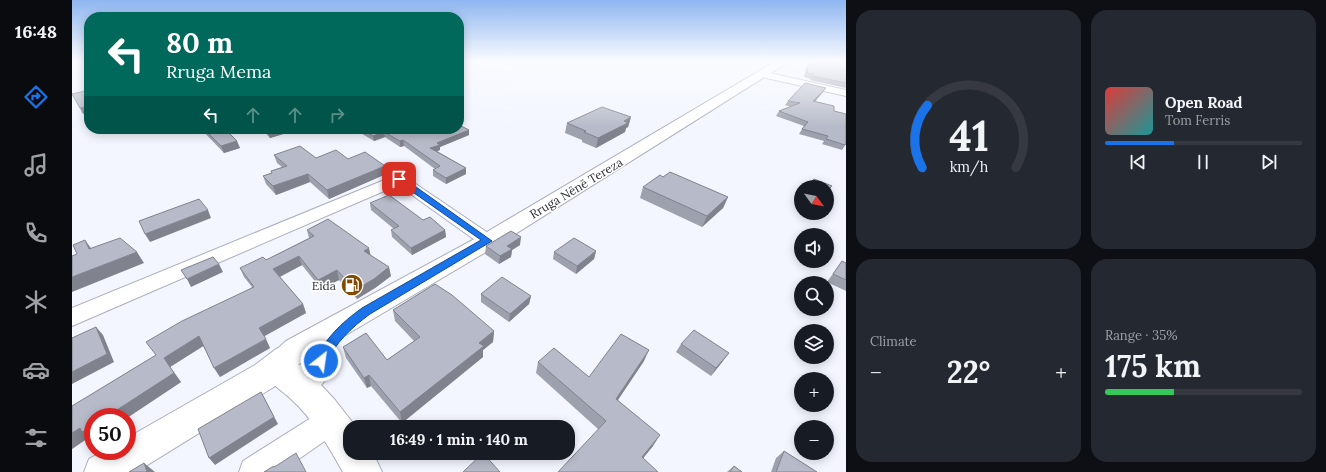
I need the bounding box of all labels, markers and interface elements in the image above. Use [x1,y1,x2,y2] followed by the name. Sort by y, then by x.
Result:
[15,20,57,43] text: 16:48
[166,25,233,61] text: 80 m
[100,28,152,80] icon: left
[166,60,271,83] text: Rruga Mema
[22,83,50,111] icon: directions
[1165,93,1243,112] text: Open Road
[200,104,222,126] icon: left
[242,104,264,126] icon: ahead
[284,104,306,126] icon: ahead
[326,104,348,126] icon: right
[949,108,988,161] text: 41
[1165,112,1230,129] text: Tom Ferris
[22,151,50,179] icon: music
[1127,151,1149,173] icon: previous
[1192,151,1214,173] icon: pause
[1258,151,1280,173] icon: next
[527,154,625,222] street label: Rruga Nënë Tereza
[949,157,988,176] text: km/h
[382,162,416,196] pin
[388,168,410,190] icon: arrive
[794,180,834,220] north arrow
[794,180,834,460] map controls
[22,219,50,247] icon: phone
[794,228,834,268] button: sound
[339,272,365,298] fuel station icon: Eida
[794,276,834,316] button: search
[312,278,336,293] place label: Eida
[22,288,50,316] icon: climate
[794,324,834,364] button: layers
[1105,327,1178,344] text: Range · 35%
[870,333,917,350] text: Climate
[300,340,342,382] position arrow
[1105,347,1201,385] text: 175 km
[947,353,990,391] text: 22°
[22,356,50,384] icon: car
[870,358,882,386] text: −
[1055,358,1067,386] text: +
[794,372,834,412] button: +
[84,408,136,460] speed limit sign: 50
[794,420,834,460] button: −
[22,424,50,452] icon: filters
[390,430,528,449] text: 16:49 · 1 min · 140 m

